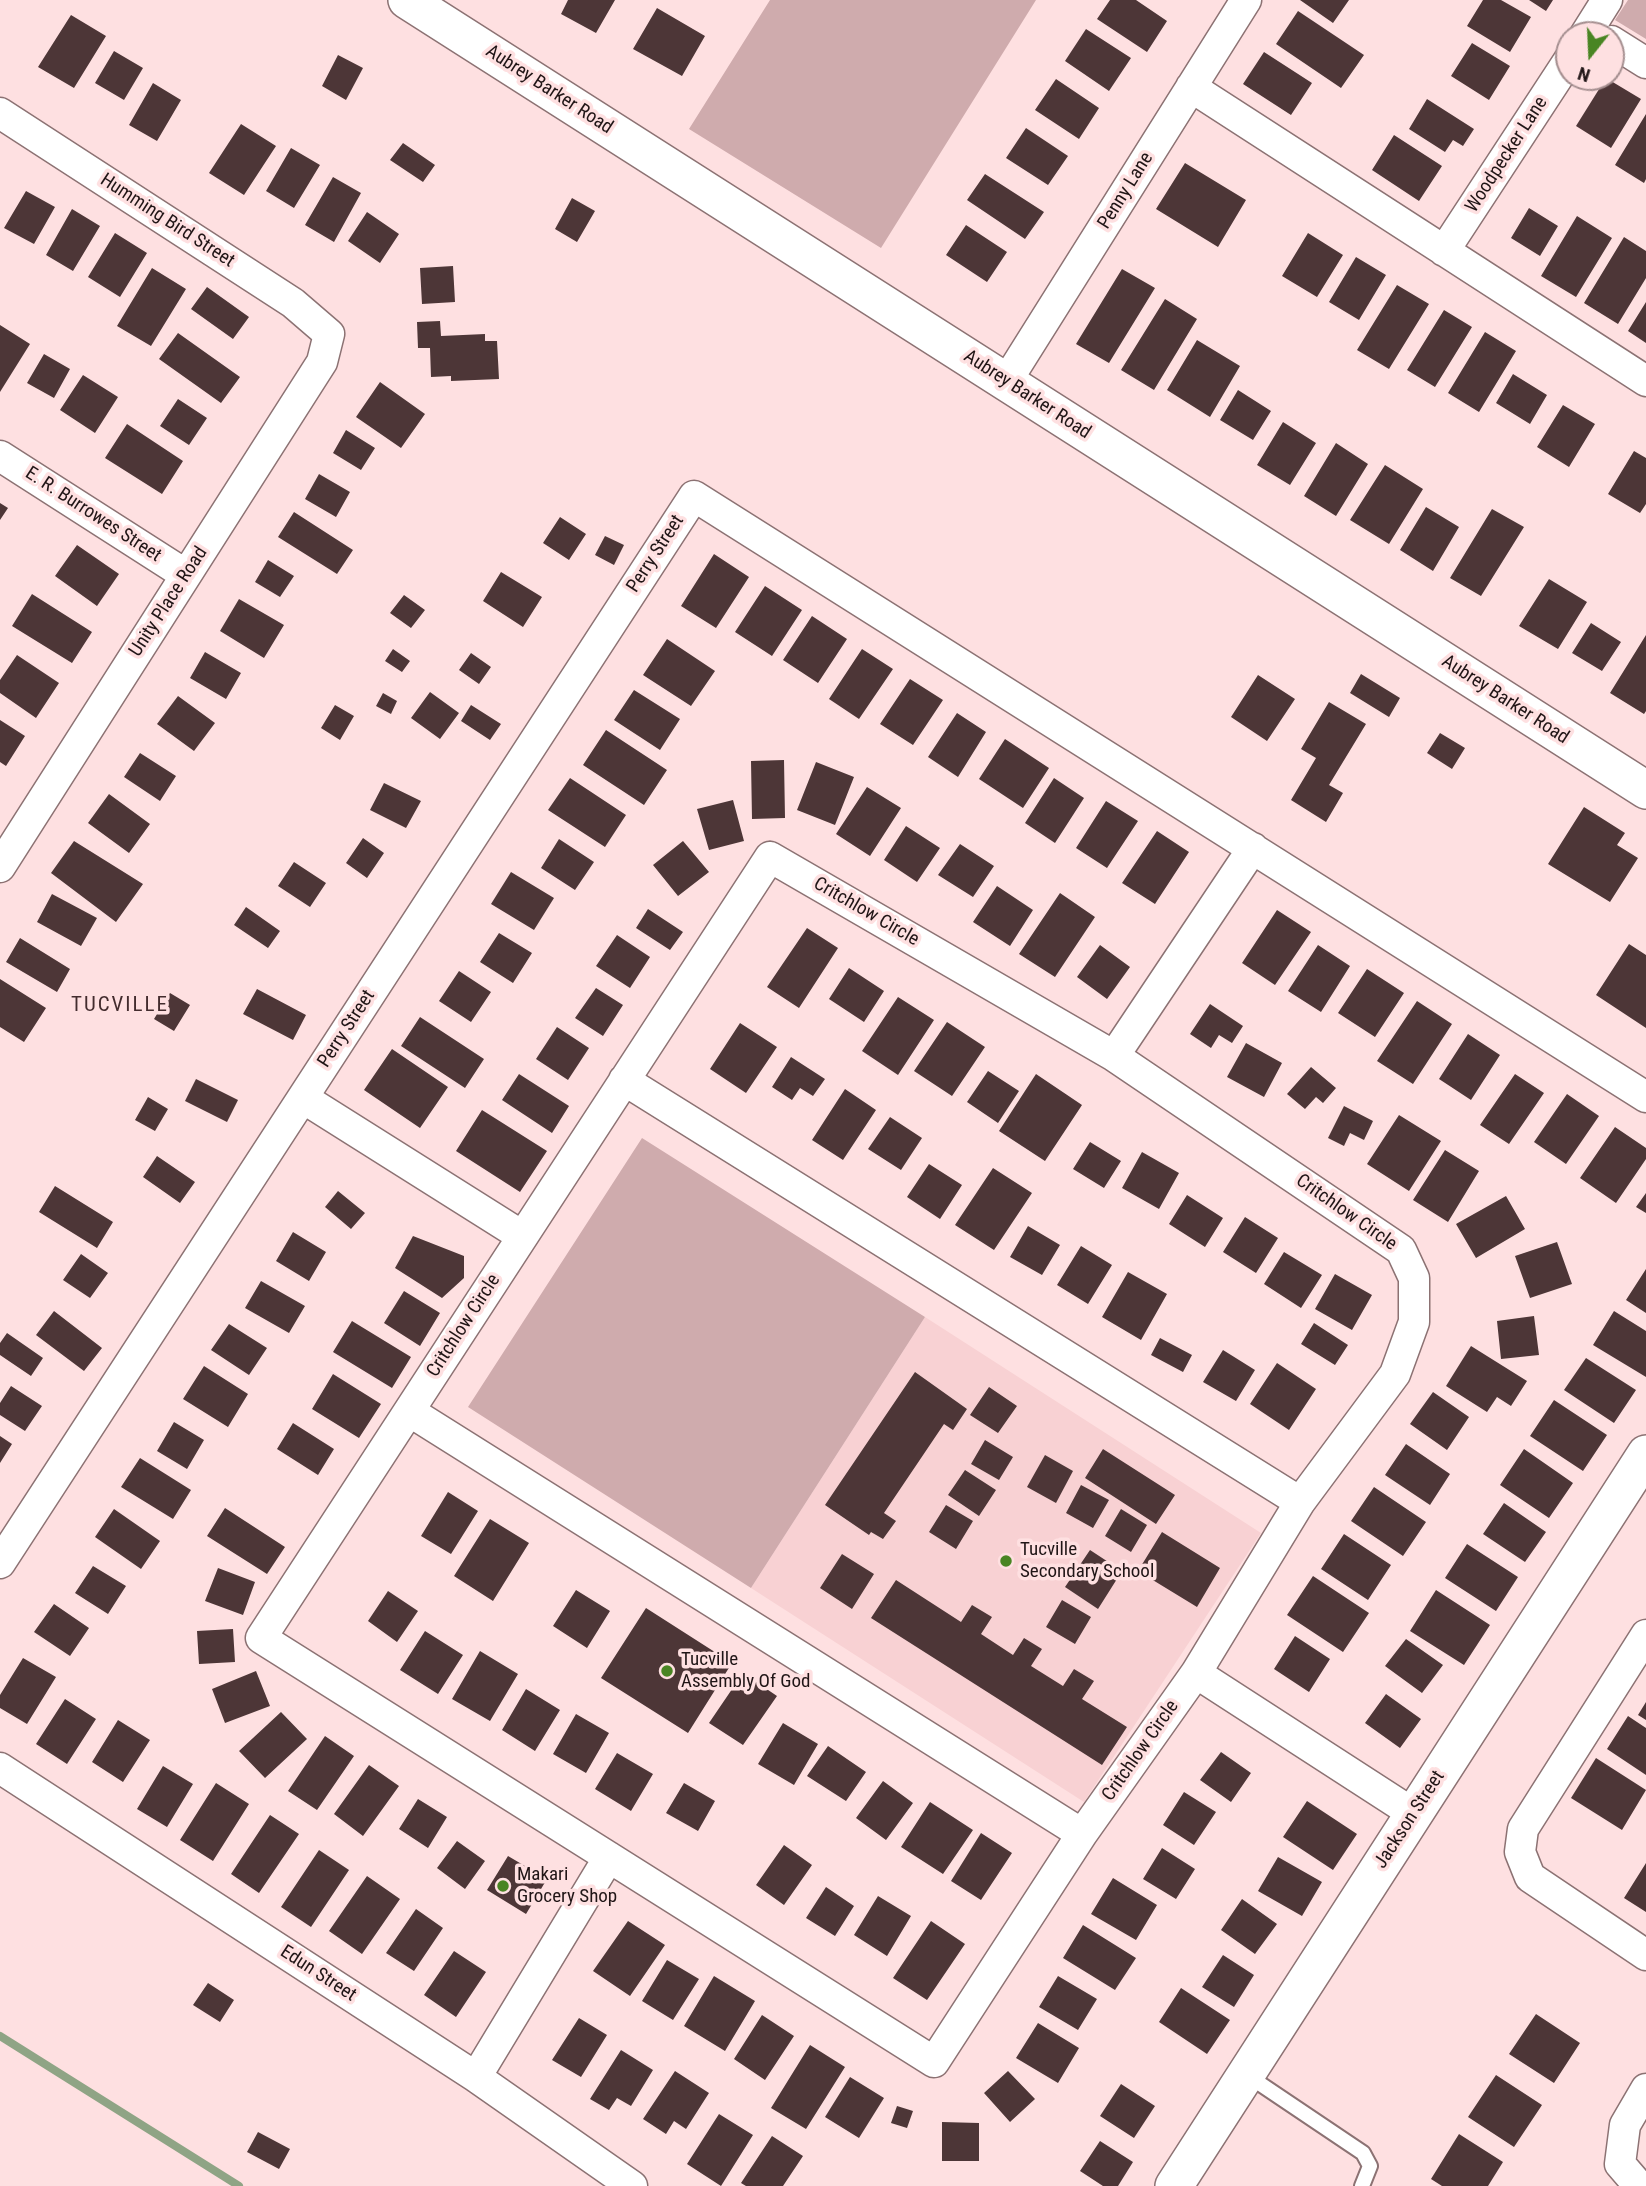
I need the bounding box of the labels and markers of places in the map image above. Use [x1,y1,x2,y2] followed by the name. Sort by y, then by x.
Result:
[1020,1539,1154,1583] place label: Tucville Secondary School
[998,1553,1014,1569] marker: Tucville Secondary School
[681,1649,810,1693] place label: Tucville Assembly Of God
[659,1663,675,1679] marker: Tucville Assembly Of God
[517,1864,617,1908] place label: Makari Grocery Shop
[495,1878,511,1894] marker: Makari Grocery Shop

